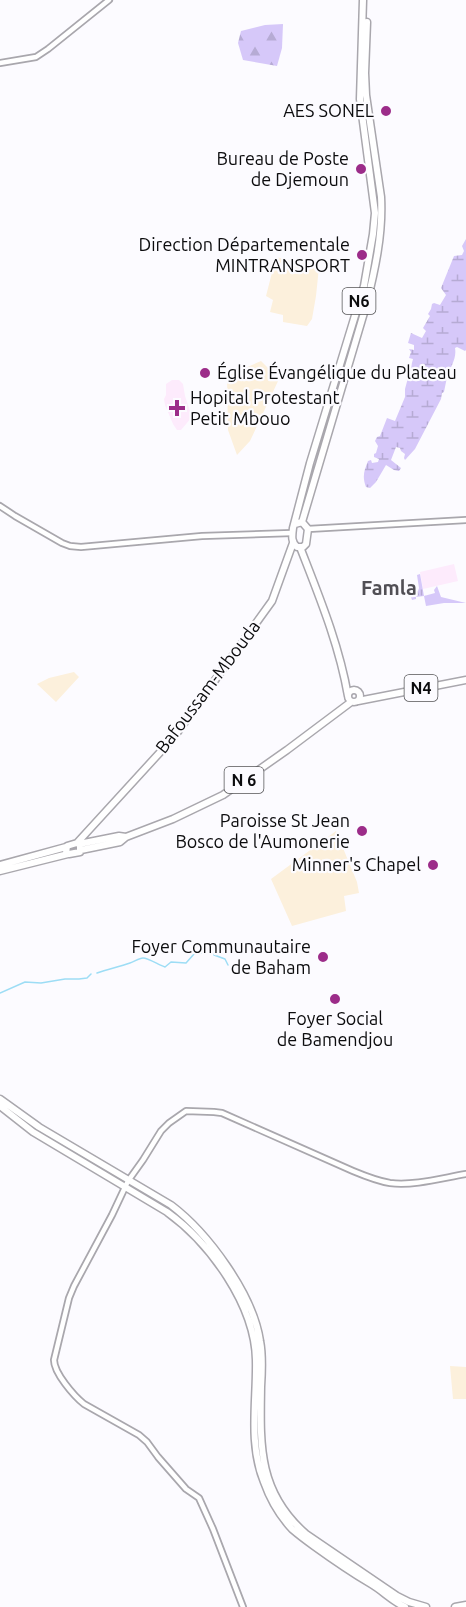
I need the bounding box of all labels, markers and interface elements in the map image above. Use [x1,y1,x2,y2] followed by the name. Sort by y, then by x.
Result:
[283,100,374,120] place label: AES SONEL
[379,104,393,118] marker: AES SONEL
[216,148,349,189] place label: Bureau de Poste de Djemoun
[354,162,368,176] marker: Bureau de Poste de Djemoun
[139,234,350,275] place label: Direction Départementale MINTRANSPORT
[355,248,369,262] marker: Direction Départementale MINTRANSPORT
[342,288,376,314] road number: N6
[217,361,457,382] place label: Église Évangélique du Plateau
[198,366,212,380] marker: Église Évangélique du Plateau
[190,387,340,428] place label: Hopital Protestant Petit Mbouo
[168,399,186,417] marker: Hopital Protestant Petit Mbouo
[361,576,417,599] district label: Famla
[151,616,264,757] street label: Bafoussam-Mbouda
[404,675,438,701] road number: N4
[224,767,264,793] road number: N 6
[175,810,350,851] place label: Paroisse St Jean Bosco de l'Aumonerie
[355,824,369,838] marker: Paroisse St Jean Bosco de l'Aumonerie
[292,854,421,874] place label: Minner's Chapel
[426,858,440,872] marker: Minner's Chapel
[131,936,311,977] place label: Foyer Communautaire de Baham
[316,950,330,964] marker: Foyer Communautaire de Baham
[328,992,342,1006] marker: Foyer Social de Bamendjou
[277,1008,393,1049] place label: Foyer Social de Bamendjou

